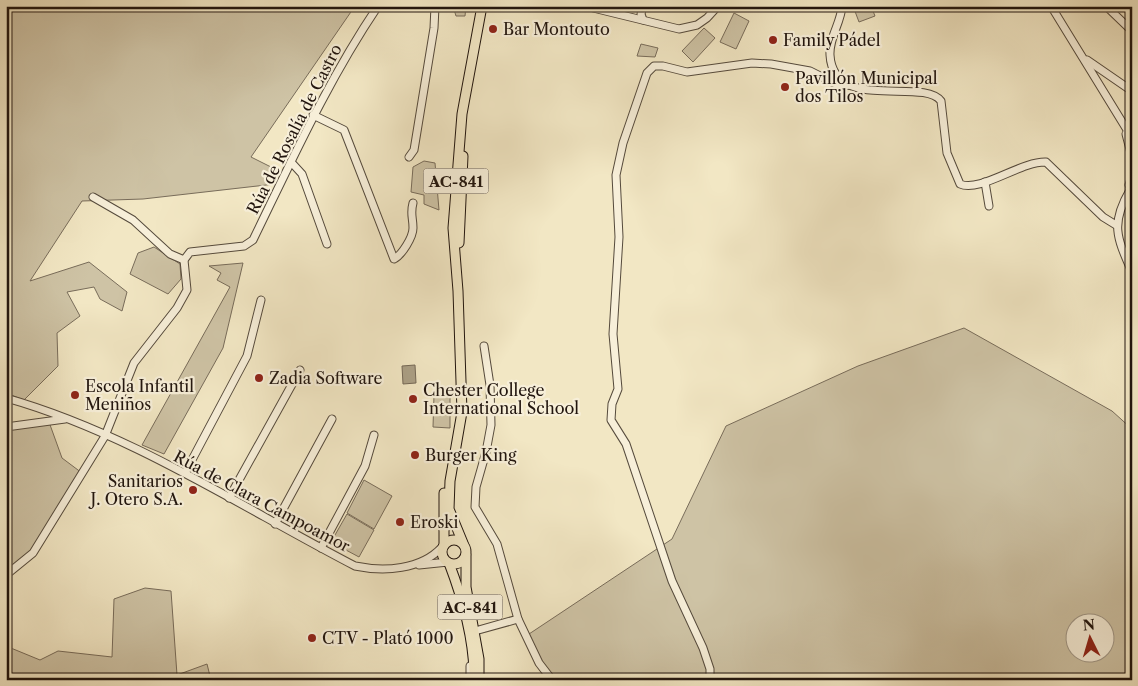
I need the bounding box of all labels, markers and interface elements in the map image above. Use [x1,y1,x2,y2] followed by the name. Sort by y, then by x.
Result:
[503,19,610,39] place label: Bar Montouto
[487,23,499,35] marker: Bar Montouto
[783,30,881,50] place label: Family Pádel
[767,34,779,46] marker: Family Pádel
[242,40,346,217] street label: Rúa de Rosalía de Castro
[795,68,938,106] place label: Pavillón Municipal dos Tilos
[779,81,791,93] marker: Pavillón Municipal dos Tilos
[424,168,488,194] road number: AC-841
[269,368,383,388] place label: Zadia Software
[253,372,265,384] marker: Zadia Software
[85,376,194,414] place label: Escola Infantil Meniños
[423,380,579,418] place label: Chester College International School
[69,389,81,401] marker: Escola Infantil Meniños
[407,393,419,405] marker: Chester College International School
[425,445,517,465] place label: Burger King
[170,446,354,556] street label: Rúa de Clara Campoamor
[409,449,421,461] marker: Burger King
[88,471,183,509] place label: Sanitarios J. Otero S.A.
[187,484,199,496] marker: Sanitarios J. Otero S.A.
[410,512,459,532] place label: Eroski
[394,516,406,528] marker: Eroski
[438,594,502,620] road number: AC-841
[1066,614,1116,664] north arrow
[1082,616,1096,635] text: N
[322,628,454,648] place label: CTV - Plató 1000
[306,632,318,644] marker: CTV - Plató 1000

